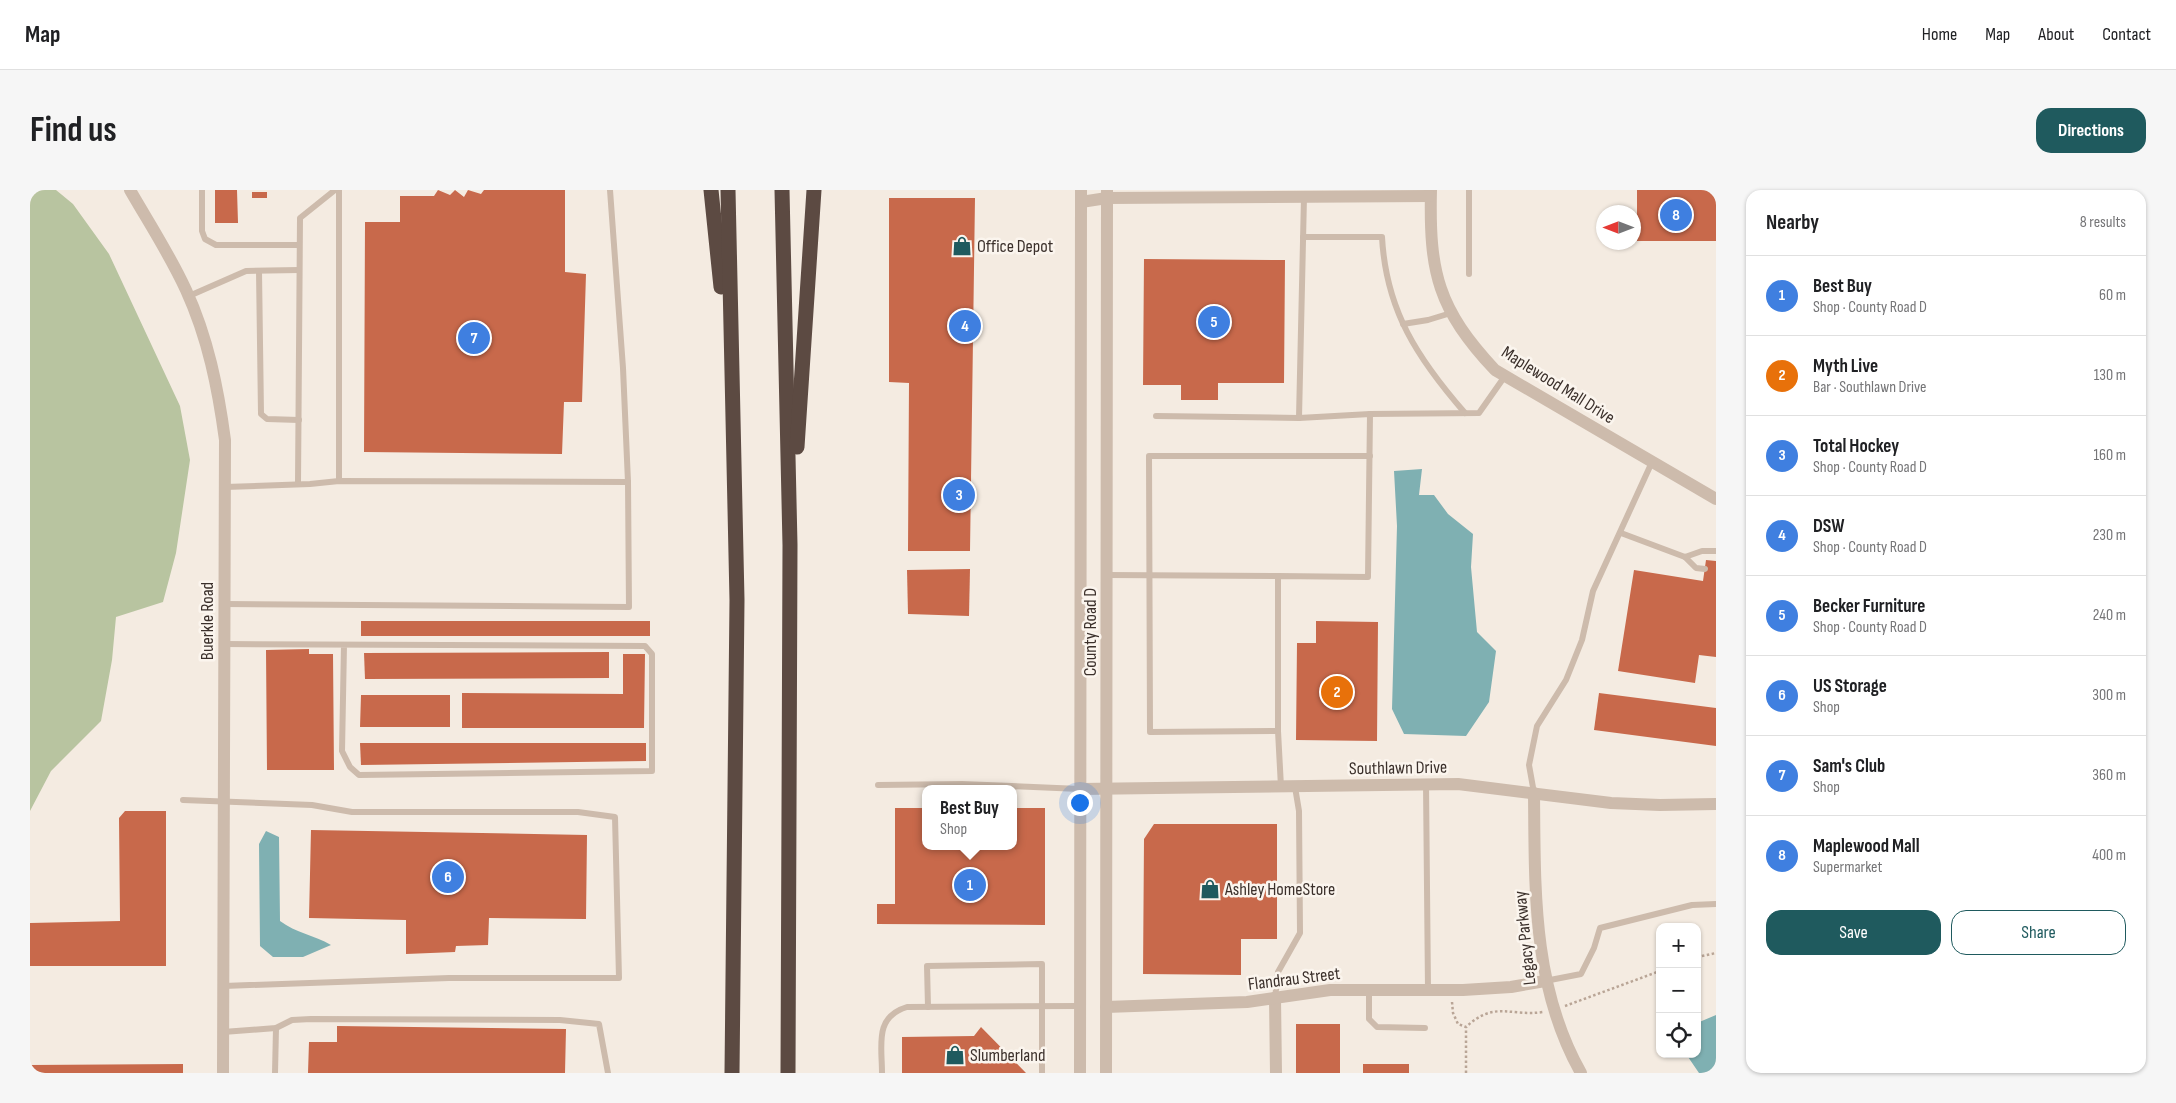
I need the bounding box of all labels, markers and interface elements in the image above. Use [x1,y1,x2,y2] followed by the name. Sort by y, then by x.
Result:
[25,20,60,49] text: Map
[1922,24,1957,45] text: Home
[1985,24,2010,45] text: Map
[2038,24,2074,45] text: About
[2102,24,2151,45] text: Contact
[2036,108,2146,153] button: Directions
[30,109,117,152] text: Find us
[1660,196,1692,234] pin: 8
[1596,205,1641,250] north arrow
[1766,210,1819,235] text: Nearby
[2080,213,2126,232] text: 8 results
[951,235,973,257] shop icon: Office Depot
[977,236,1054,257] place label: Office Depot
[1813,275,1872,298] text: Best Buy
[1779,286,1785,305] text: 1
[2099,286,2126,305] text: 60 m
[1813,298,1927,317] text: Shop · County Road D
[1198,303,1230,341] pin: 5
[949,307,981,345] pin: 4
[458,319,490,357] pin: 7
[1498,342,1618,428] street label: Maplewood Mall Drive
[1813,355,1878,378] text: Myth Live
[1778,366,1786,385] text: 2
[2094,366,2126,385] text: 130 m
[1813,378,1926,397] text: Bar · Southlawn Drive
[1813,435,1899,458] text: Total Hockey
[1778,446,1786,465] text: 3
[2093,446,2126,465] text: 160 m
[1813,458,1927,477] text: Shop · County Road D
[943,476,975,514] pin: 3
[1813,515,1845,538] text: DSW
[1778,526,1786,545] text: 4
[2093,526,2126,545] text: 230 m
[1813,538,1927,557] text: Shop · County Road D
[197,582,218,660] street label: Buerkle Road
[1080,588,1101,676] street label: County Road D
[1813,595,1925,618] text: Becker Furniture
[1778,606,1786,625] text: 5
[2093,606,2126,625] text: 240 m
[1813,618,1927,637] text: Shop · County Road D
[1321,673,1353,711] pin: 2
[1813,675,1887,698] text: US Storage
[1778,686,1786,705] text: 6
[2092,686,2126,705] text: 300 m
[1813,698,1840,717] text: Shop
[1813,755,1885,778] text: Sam's Club
[1349,757,1447,779] street label: Southlawn Drive
[1779,766,1785,785] text: 7
[2092,766,2126,785] text: 360 m
[1813,778,1840,797] text: Shop
[922,785,1017,850] popup
[1067,790,1093,816] your location
[940,797,999,820] text: Best Buy
[940,820,967,839] text: Shop
[1813,835,1920,858] text: Maplewood Mall
[1778,846,1786,865] text: 8
[2092,846,2126,865] text: 400 m
[432,858,464,896] pin: 6
[1813,858,1882,877] text: Supermarket
[954,866,986,904] pin: 1
[1199,878,1221,900] shop icon: Ashley HomeStore
[1224,879,1335,900] place label: Ashley HomeStore
[1510,890,1540,986] street label: Legacy Parkway
[1766,910,1941,955] button: Save
[1951,910,2126,955] button: Share
[1656,923,1701,1058] map controls
[1656,923,1701,968] button: +
[1247,963,1342,995] street label: Flandrau Street
[1656,968,1701,1013] button: −
[1656,1013,1701,1058] button: locate
[944,1044,966,1066] shop icon: Slumberland
[970,1045,1046,1066] place label: Slumberland

